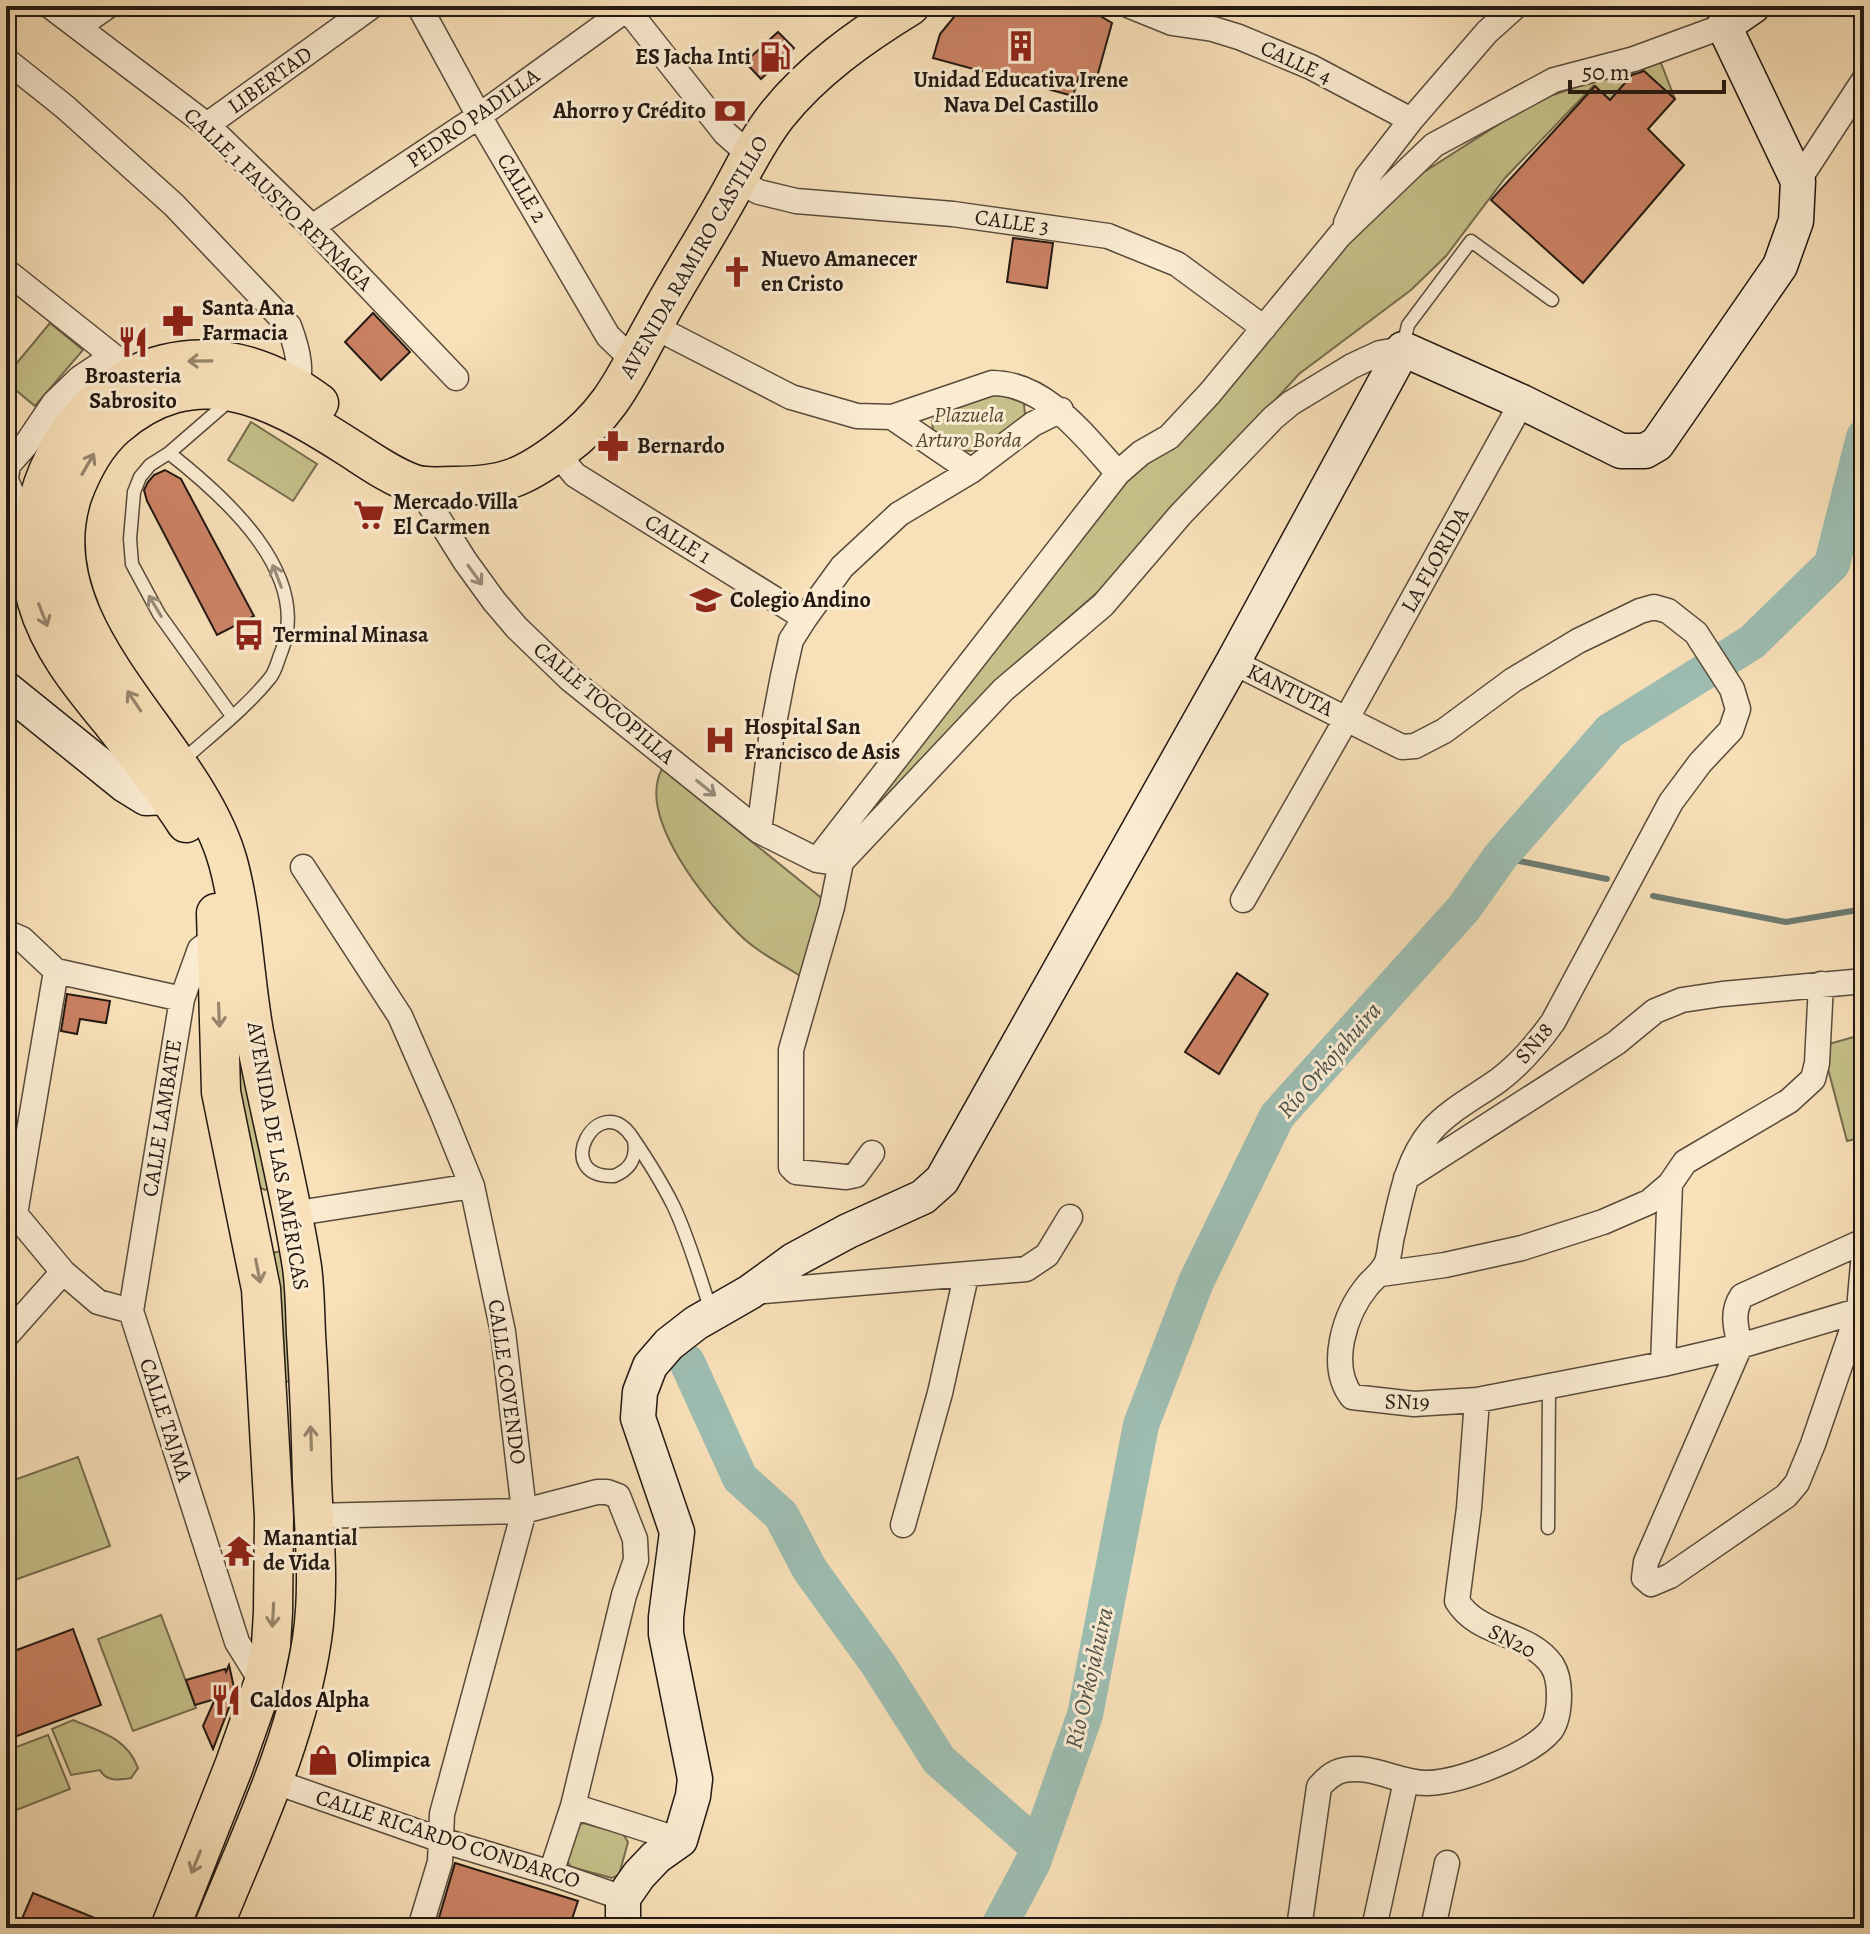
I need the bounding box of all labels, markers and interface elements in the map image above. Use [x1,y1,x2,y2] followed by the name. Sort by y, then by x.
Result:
[1004,29,1038,63] building icon: Unidad Educativa Irene Nava Del Castillo
[1256,32,1337,92] street label: CALLE 4
[222,39,318,121] street label: LIBERTAD
[758,40,792,74] fuel station icon: ES Jacha Inti
[635,42,751,72] place label: ES Jacha Inti
[1570,44,1724,94] scale bar
[1582,56,1630,88] text: 50 m
[400,60,547,175] street label: PEDRO PADILLA
[914,65,1128,120] place label: Unidad Educativa Irene Nava Del Castillo
[713,94,747,128] bank icon: Ahorro y Crédito
[552,96,706,126] place label: Ahorro y Crédito
[177,101,380,298] street label: CALLE 1 FAUSTO REYNAGA
[612,130,776,385] street label: AVENIDA RAMIRO CASTILLO
[490,148,554,228] street label: CALLE 2
[973,202,1051,242] street label: CALLE 3
[761,244,917,299] place label: Nuevo Amanecer en Cristo
[720,255,754,289] church icon: Nuevo Amanecer en Cristo
[202,293,295,348] place label: Santa Ana Farmacia
[161,304,195,338] pharmacy icon: Santa Ana Farmacia
[116,325,150,359] restaurant icon: Broasteria Sabrosito
[188,353,214,369] one-way arrow
[84,361,182,416] place label: Broasteria Sabrosito
[915,400,1022,455] park label: Plazuela Arturo Borda
[596,429,630,463] pharmacy icon: Bernardo
[637,431,725,461] place label: Bernardo
[81,452,96,476] one-way arrow
[393,487,519,542] place label: Mercado Villa El Carmen
[352,498,386,532] supermarket icon: Mercado Villa El Carmen
[1394,501,1477,618] street label: LA FLORIDA
[639,507,717,571] street label: CALLE 1
[467,563,484,585] one-way arrow
[269,564,284,589] one-way arrow
[689,583,723,617] school or university icon: Colegio Andino
[730,585,871,615] place label: Colegio Andino
[147,595,163,618] one-way arrow
[37,602,51,627] one-way arrow
[232,618,266,652] bus stop icon: Terminal Minasa
[273,620,429,650] place label: Terminal Minasa
[527,635,682,772] street label: CALLE TOCOPILLA
[1242,656,1339,724] street label: KANTUTA
[126,690,142,712] one-way arrow
[744,712,900,767] place label: Hospital San Francisco de Asis
[703,723,737,757] hospital icon: Hospital San Francisco de Asis
[695,780,716,797] one-way arrow
[1270,995,1388,1125] water label: Río Orkojahuira
[212,1001,227,1028] one-way arrow
[1508,1016,1560,1070] street label: SN18
[239,1018,316,1293] street label: AVENIDA DE LAS AMÉRICAS
[135,1037,189,1199] street label: CALLE LAMBATE
[251,1258,266,1284] one-way arrow
[481,1298,533,1466] street label: CALLE COVENDO
[132,1354,200,1487] street label: CALLE TAJMA
[1384,1387,1430,1417] street label: SN19
[303,1425,318,1452] one-way arrow
[263,1523,358,1578] place label: Manantial de Vida
[222,1534,256,1568] temple icon: Manantial de Vida
[265,1601,280,1628] one-way arrow
[1057,1604,1121,1752] water label: Río Orkojahuira
[1483,1616,1541,1666] street label: SN20
[209,1683,243,1717] restaurant icon: Caldos Alpha
[250,1685,370,1715] place label: Caldos Alpha
[306,1743,340,1777] shop icon: Olimpica
[347,1745,431,1775] place label: Olimpica
[312,1782,584,1896] street label: CALLE RICARDO CONDARCO
[188,1849,203,1874] one-way arrow

